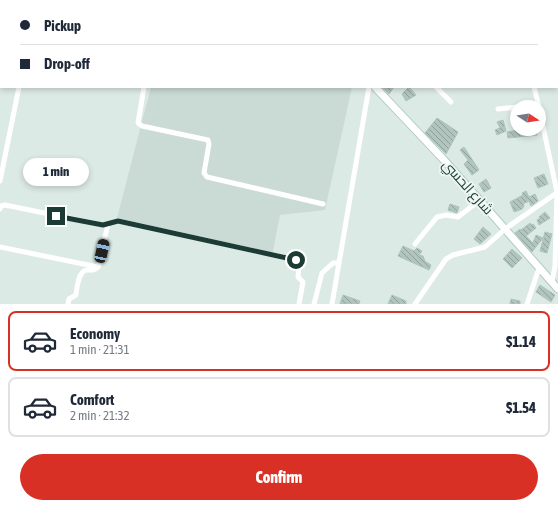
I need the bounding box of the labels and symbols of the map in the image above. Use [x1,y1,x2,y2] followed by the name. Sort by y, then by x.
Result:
[510,100,546,136] north arrow
[437,156,497,220] street label: شارع الحسي
[23,158,89,186] callout: 1 min
[47,207,65,225] route end
[94,238,110,264] car
[287,251,305,269] route start

